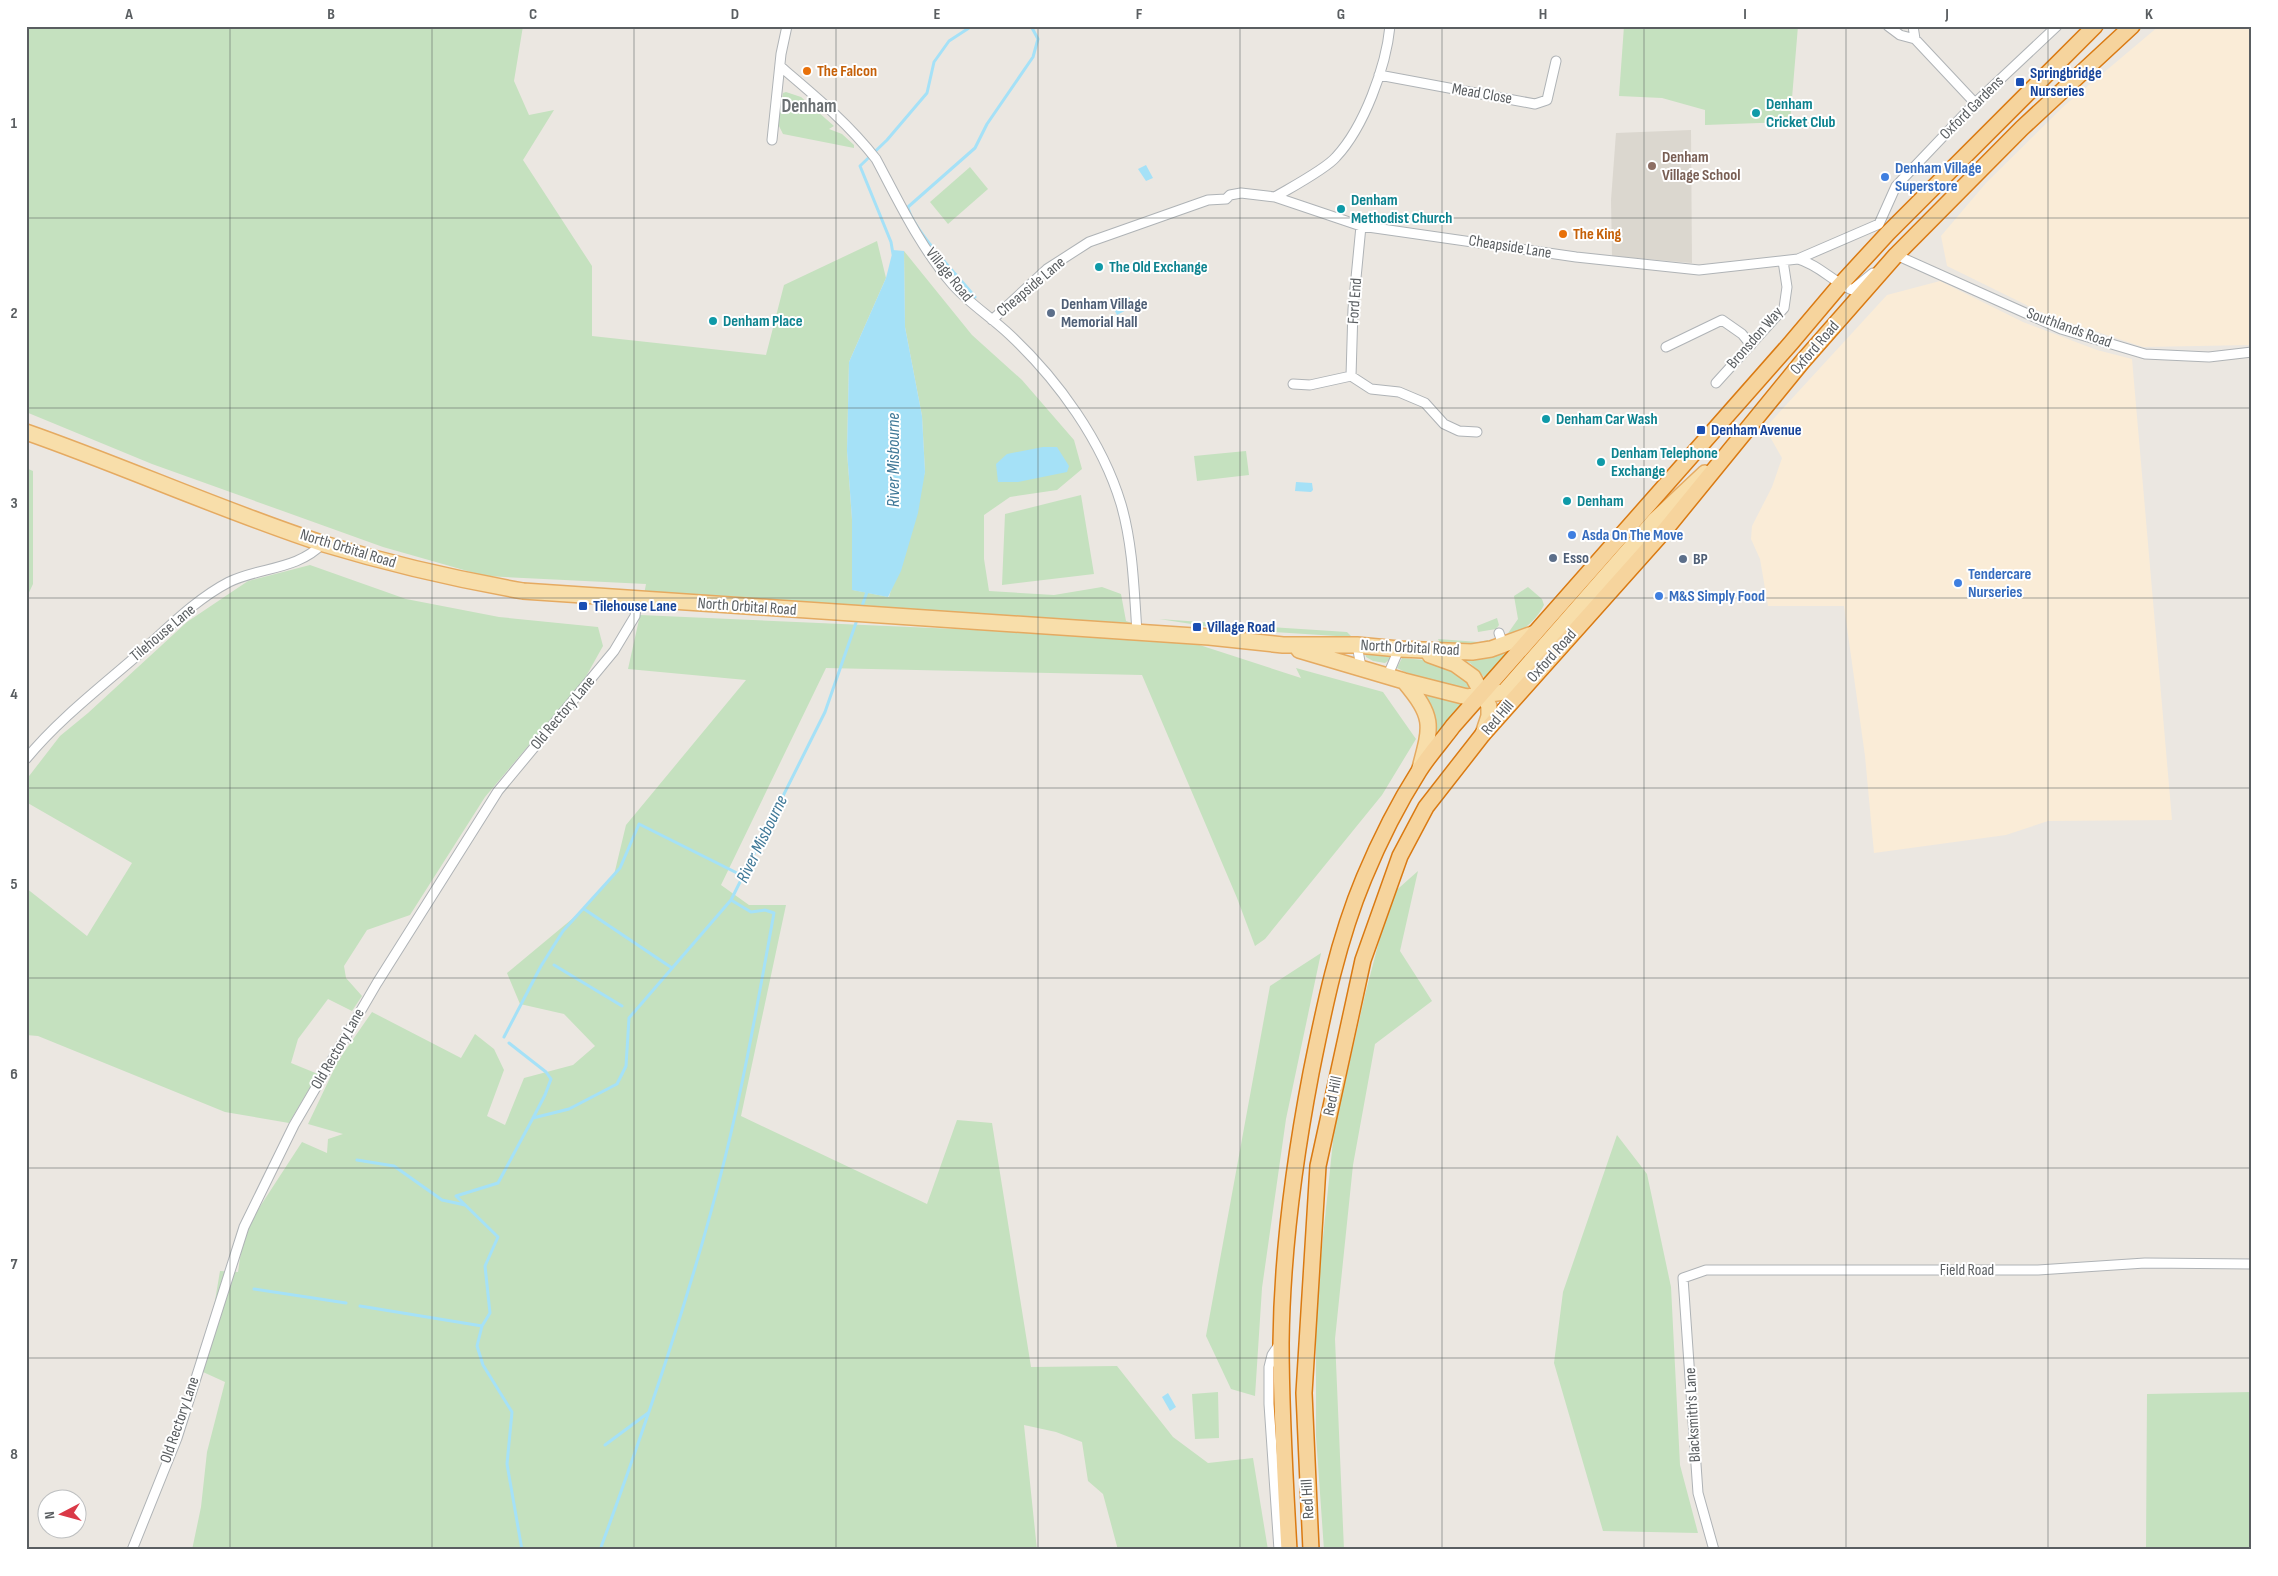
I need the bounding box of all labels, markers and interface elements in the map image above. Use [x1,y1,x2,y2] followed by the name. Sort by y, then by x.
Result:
[124,5,133,24] text: A
[327,5,335,24] text: B
[529,5,537,24] text: C
[731,5,739,24] text: D
[934,5,941,24] text: E
[1136,5,1143,24] text: F
[1337,5,1345,24] text: G
[1539,5,1547,24] text: H
[1743,5,1747,24] text: I
[1944,5,1949,24] text: J
[2145,5,2153,24] text: K
[817,62,877,81] place label: The Falcon
[2030,64,2102,101] place label: Springbridge Nurseries
[801,65,813,77] marker: The Falcon
[1936,72,2008,144] street label: Oxford Gardens
[2014,76,2026,88] marker: Springbridge Nurseries
[1450,79,1514,109] street label: Mead Close
[781,95,837,118] district label: Denham
[1766,95,1836,132] place label: Denham Cricket Club
[1750,107,1762,119] marker: Denham Cricket Club
[11,114,18,133] text: 1
[1662,148,1740,185] place label: Denham Village School
[1895,159,1982,196] place label: Denham Village Superstore
[1646,160,1658,172] marker: Denham Village School
[1879,171,1891,183] marker: Denham Village Superstore
[1351,191,1452,228] place label: Denham Methodist Church
[1335,203,1347,215] marker: Denham Methodist Church
[1573,225,1622,244] place label: The King
[1557,228,1569,240] marker: The King
[1467,231,1553,263] street label: Cheapside Lane
[921,244,977,306] street label: Village Road
[993,253,1069,321] street label: Cheapside Lane
[1109,258,1208,277] place label: The Old Exchange
[1093,261,1105,273] marker: The Old Exchange
[1344,277,1366,325] street label: Ford End
[1061,295,1148,332] place label: Denham Village Memorial Hall
[1723,303,1787,373] street label: Bronsdon Way
[10,304,18,323] text: 2
[2024,304,2114,352] street label: Southlands Road
[1045,307,1057,319] marker: Denham Village Memorial Hall
[723,312,803,331] place label: Denham Place
[707,315,719,327] marker: Denham Place
[1787,317,1843,379] street label: Oxford Road
[1556,410,1658,429] place label: Denham Car Wash
[883,413,904,507] water label: River Misbourne
[1540,413,1552,425] marker: Denham Car Wash
[1711,421,1802,440] place label: Denham Avenue
[1695,424,1707,436] marker: Denham Avenue
[1611,444,1718,481] place label: Denham Telephone Exchange
[1595,456,1607,468] marker: Denham Telephone Exchange
[1577,492,1624,511] place label: Denham
[10,494,18,513] text: 3
[1561,495,1573,507] marker: Denham
[298,525,398,573] street label: North Orbital Road
[1581,526,1684,545] place label: Asda On The Move
[1566,529,1578,541] marker: Asda On The Move
[1563,549,1589,568] place label: Esso
[1693,550,1708,569] place label: BP
[1547,552,1559,564] marker: Esso
[1677,553,1689,565] marker: BP
[1968,565,2031,602] place label: Tendercare Nurseries
[1952,577,1964,589] marker: Tendercare Nurseries
[1669,587,1765,606] place label: M&S Simply Food
[1653,590,1665,602] marker: M&S Simply Food
[697,594,797,620] street label: North Orbital Road
[593,597,677,616] place label: Tilehouse Lane
[127,600,199,666] street label: Tilehouse Lane
[577,600,589,612] marker: Tilehouse Lane
[1207,618,1275,637] place label: Village Road
[1191,621,1203,633] marker: Village Road
[1523,625,1581,687] street label: Oxford Road
[1360,636,1460,660] street label: North Orbital Road
[527,672,599,754] street label: Old Rectory Lane
[10,685,18,704] text: 4
[1478,697,1518,739] street label: Red Hill
[732,792,792,886] water label: River Misbourne
[10,875,18,894] text: 5
[307,1005,369,1093] street label: Old Rectory Lane
[10,1065,18,1084] text: 6
[1320,1074,1346,1117] street label: Red Hill
[11,1255,18,1274] text: 7
[1940,1261,1994,1280] street label: Field Road
[1681,1367,1705,1463] street label: Blacksmith's Lane
[156,1374,204,1466] street label: Old Rectory Lane
[10,1445,18,1464] text: 8
[1297,1479,1319,1519] street label: Red Hill
[38,1488,88,1538] north arrow
[41,1511,58,1520] text: N

